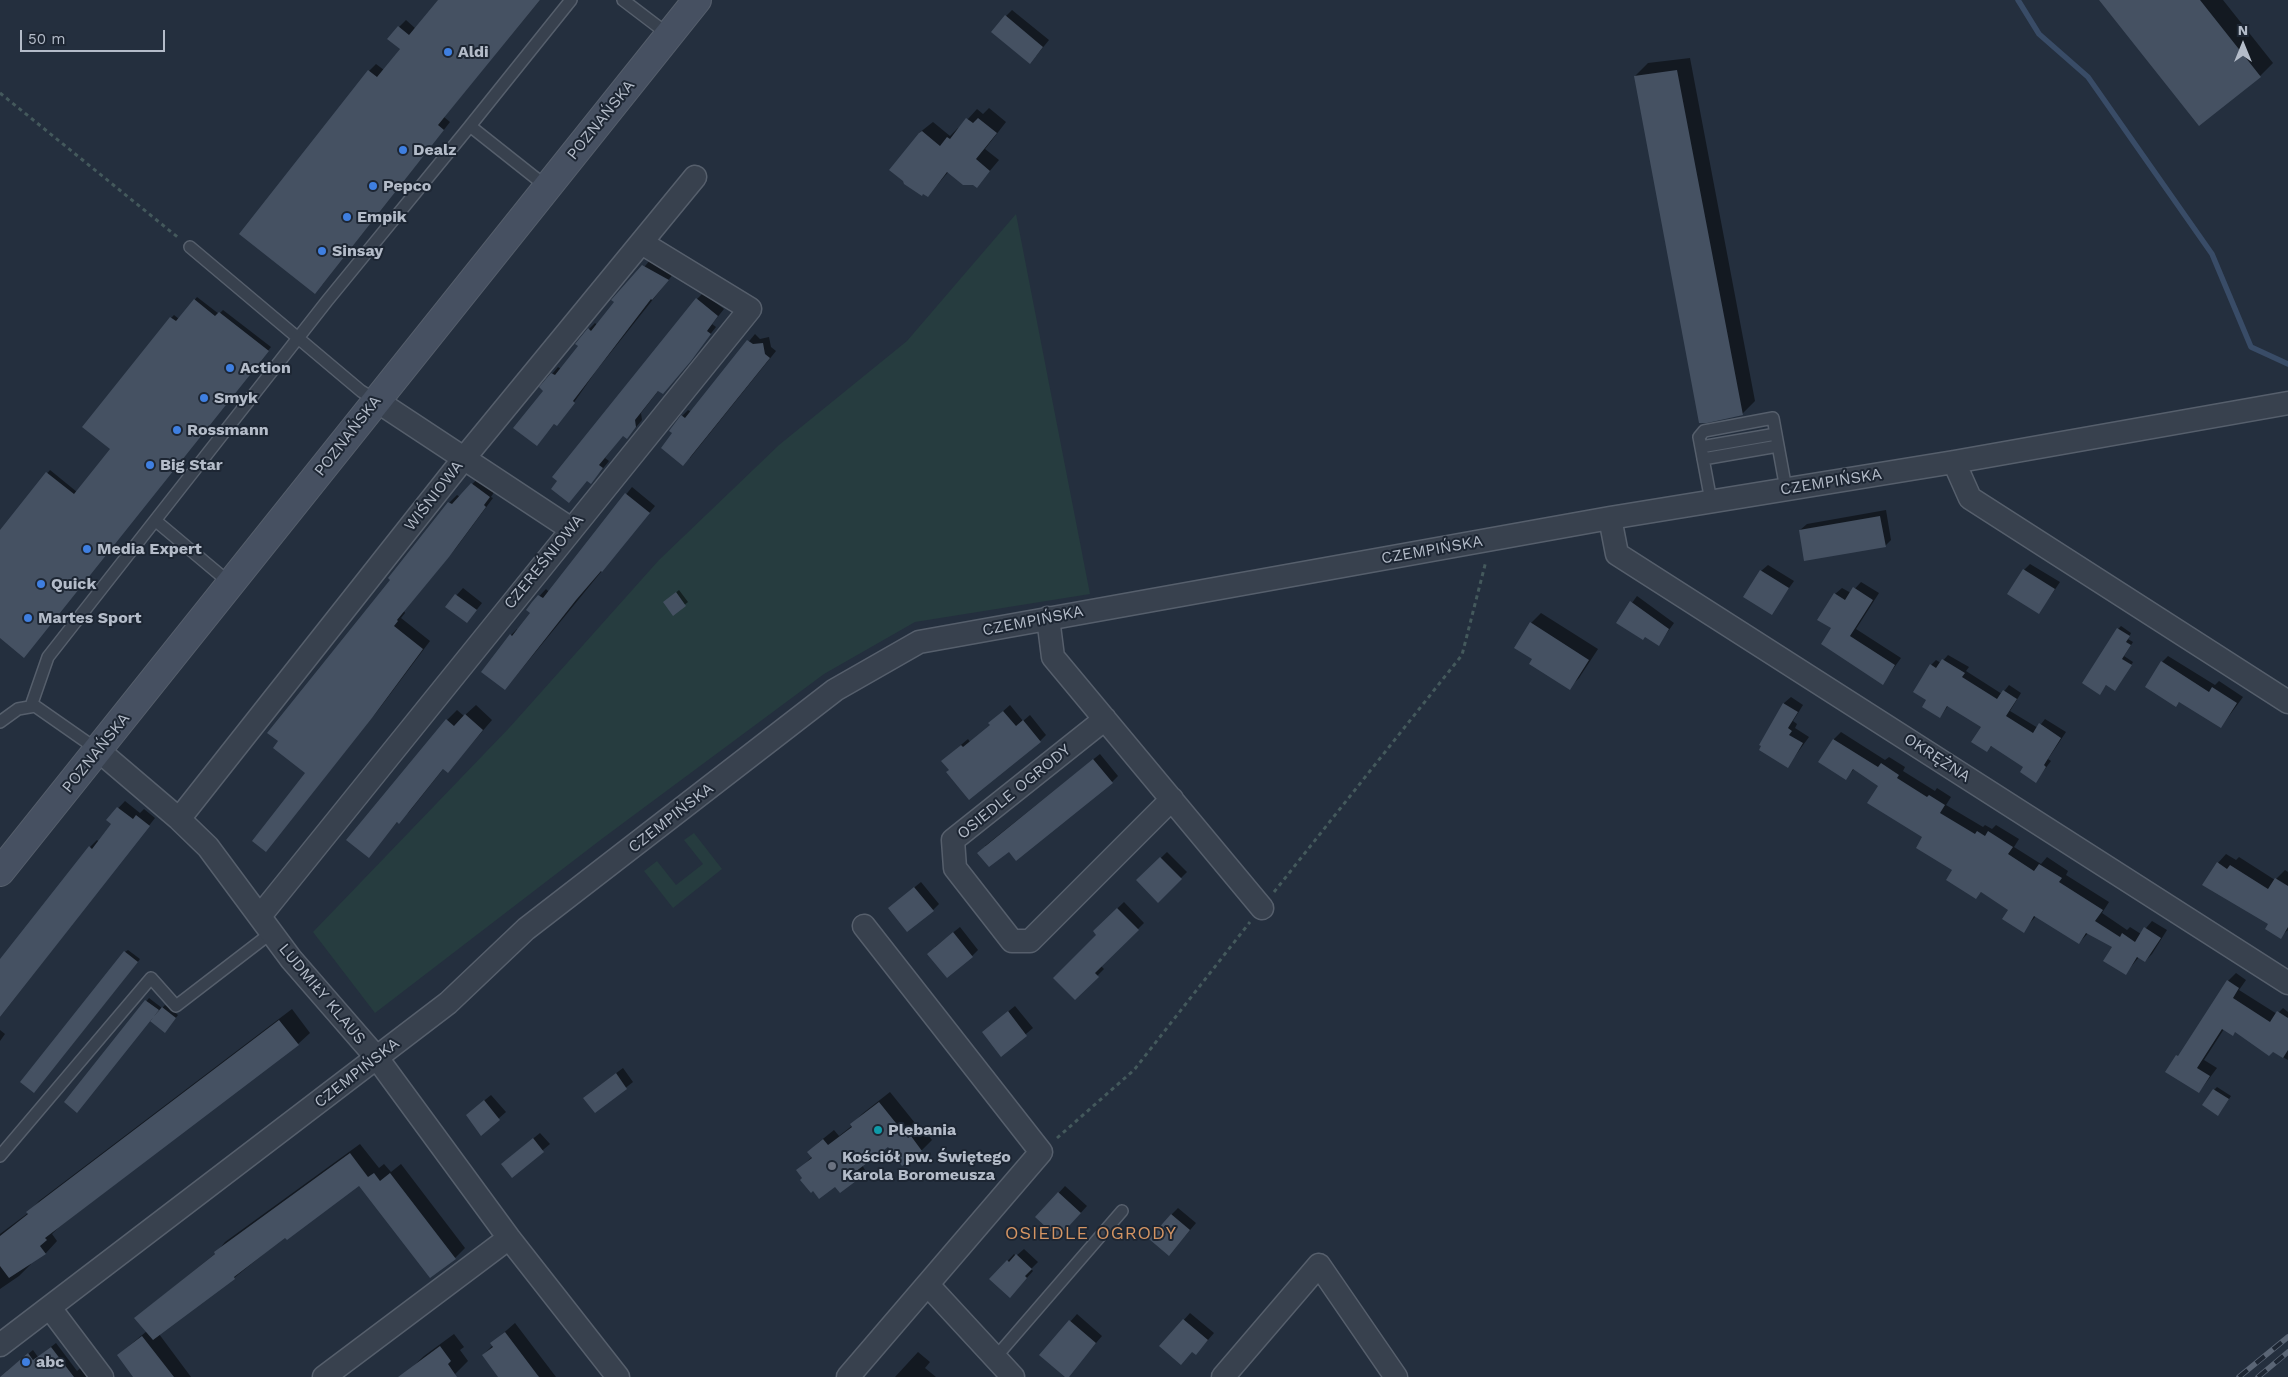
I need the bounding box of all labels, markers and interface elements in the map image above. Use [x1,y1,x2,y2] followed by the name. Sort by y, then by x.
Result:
[22,20,168,52] scale bar
[2218,20,2268,70] north arrow
[2238,22,2248,38] text: N
[28,30,65,48] text: 50 m
[458,42,489,62] place label: Aldi
[442,46,454,58] marker: Aldi
[563,76,639,164] street label: POZNAŃSKA
[413,140,457,160] place label: Dealz
[397,144,409,156] marker: Dealz
[383,176,431,196] place label: Pepco
[367,180,379,192] marker: Pepco
[357,207,407,227] place label: Empik
[341,211,353,223] marker: Empik
[332,241,383,261] place label: Sinsay
[316,245,328,257] marker: Sinsay
[240,358,291,378] place label: Action
[224,362,236,374] marker: Action
[214,388,258,408] place label: Smyk
[198,392,210,404] marker: Smyk
[311,392,385,480] street label: POZNAŃSKA
[187,420,269,440] place label: Rossmann
[171,424,183,436] marker: Rossmann
[160,455,223,475] place label: Big Star
[401,457,467,535] street label: WIŚNIOWA
[144,459,156,471] marker: Big Star
[1779,465,1883,499] street label: CZEMPIŃSKA
[500,511,588,613] street label: CZEREŚNIOWA
[1380,532,1484,568] street label: CZEMPIŃSKA
[97,539,202,559] place label: Media Expert
[81,543,93,555] marker: Media Expert
[51,574,96,594] place label: Quick
[35,578,47,590] marker: Quick
[981,602,1085,640] street label: CZEMPIŃSKA
[38,608,141,628] place label: Martes Sport
[22,612,34,624] marker: Martes Sport
[58,709,134,797] street label: POZNAŃSKA
[1900,729,1974,787] street label: OKRĘŻNA
[953,740,1075,844] street label: OSIEDLE OGRODY
[625,779,717,857] street label: CZEMPIŃSKA
[274,940,370,1048] street label: LUDMIŁY KLAUS
[311,1034,403,1112] street label: CZEMPIŃSKA
[888,1120,956,1140] place label: Plebania
[872,1124,884,1136] marker: Plebania
[842,1147,1011,1185] place label: Kościół pw. Świętego Karola Boromeusza
[826,1160,838,1172] marker: Kościół pw. Świętego Karola Boromeusza
[1003,1223,1179,1245] district label: OSIEDLE OGRODY
[36,1352,64,1372] place label: abc
[20,1356,32,1368] marker: abc

